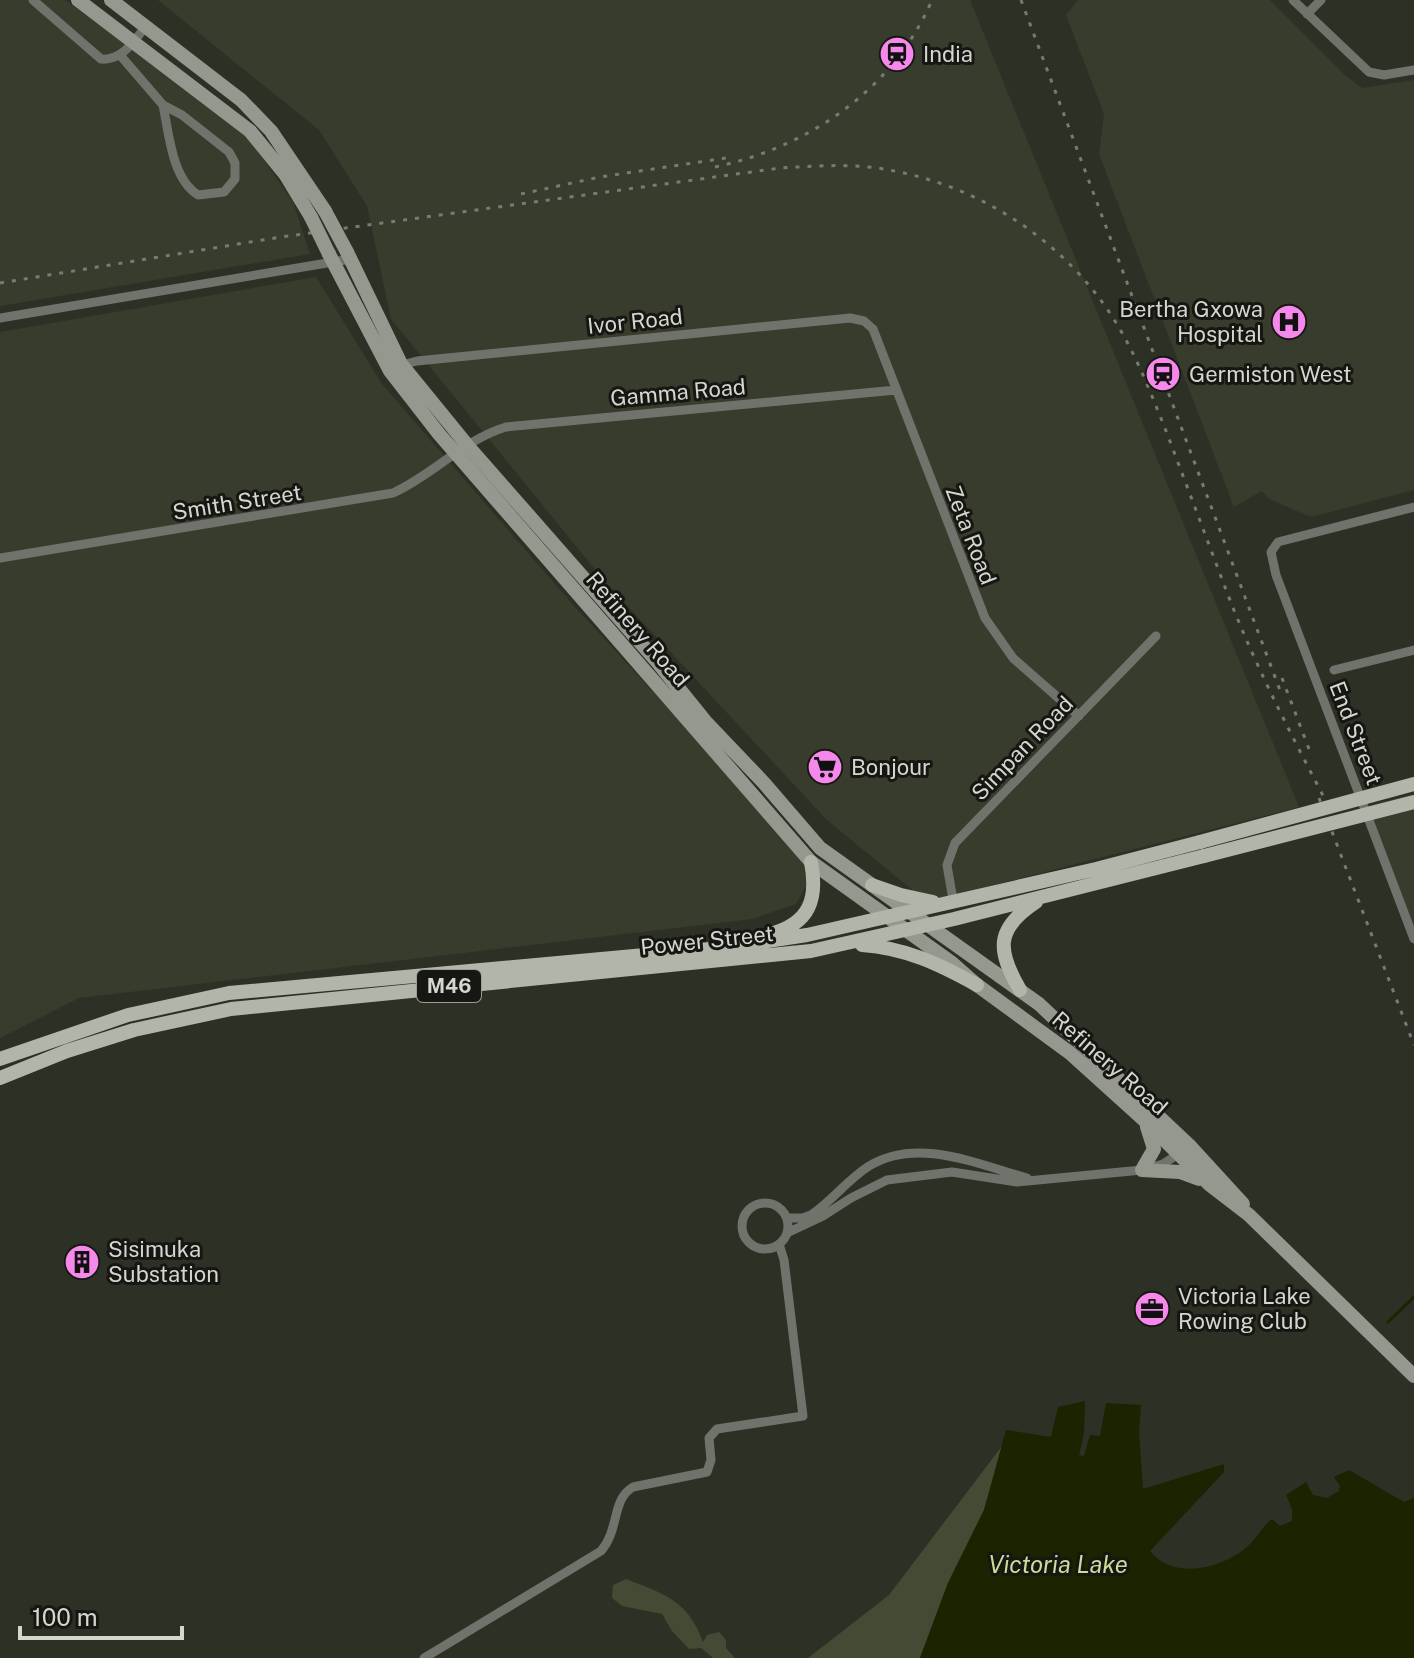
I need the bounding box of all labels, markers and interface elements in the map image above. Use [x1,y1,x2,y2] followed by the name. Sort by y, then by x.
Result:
[878,35,916,73] station icon: India
[923,41,973,67] place label: India
[1119,296,1263,347] place label: Bertha Gxowa Hospital
[586,303,684,339] street label: Ivor Road
[1270,303,1308,341] hospital icon: Bertha Gxowa Hospital
[1144,355,1182,393] station icon: Germiston West
[1189,361,1352,387] place label: Germiston West
[609,373,747,411] street label: Gamma Road
[171,479,303,525] street label: Smith Street
[940,482,1002,588] street label: Zeta Road
[581,566,695,692] street label: Refinery Road
[1324,678,1388,788] street label: End Street
[966,691,1078,805] street label: Simpan Road
[806,748,844,786] supermarket icon: Bonjour
[851,754,931,780] place label: Bonjour
[639,920,775,960] street label: Power Street
[417,970,481,1002] road number: M46
[1047,1006,1173,1120] street label: Refinery Road
[108,1236,219,1287] place label: Sisimuka Substation
[63,1243,101,1281] building icon: Sisimuka Substation
[1178,1283,1311,1334] place label: Victoria Lake Rowing Club
[1133,1290,1171,1328] office icon: Victoria Lake Rowing Club
[988,1550,1128,1578] water label: Victoria Lake
[20,1590,182,1640] scale bar
[32,1603,98,1631] text: 100 m

